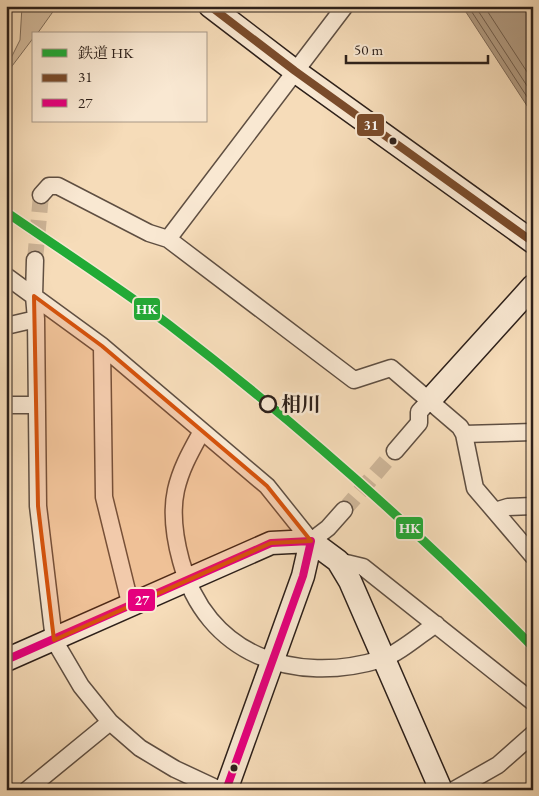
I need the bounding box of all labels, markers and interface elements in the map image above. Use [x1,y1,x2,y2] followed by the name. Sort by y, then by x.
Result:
[32,32,208,122] legend
[346,32,489,64] scale bar
[354,40,383,59] text: 50 m
[78,43,134,62] text: 鉄道 HK
[78,67,92,86] text: 31
[78,93,93,112] text: 27
[356,113,385,137] line badge: 31
[364,116,378,134] text: 31
[388,136,398,146] unlabelled marker
[133,297,161,321] line badge: HK
[136,300,158,318] text: HK
[281,391,321,417] place label: 相川
[259,395,277,413] marker: 相川
[395,516,424,540] line badge: HK
[399,519,421,537] text: HK
[127,588,156,612] line badge: 27
[135,591,150,609] text: 27
[229,763,239,773] unlabelled marker

